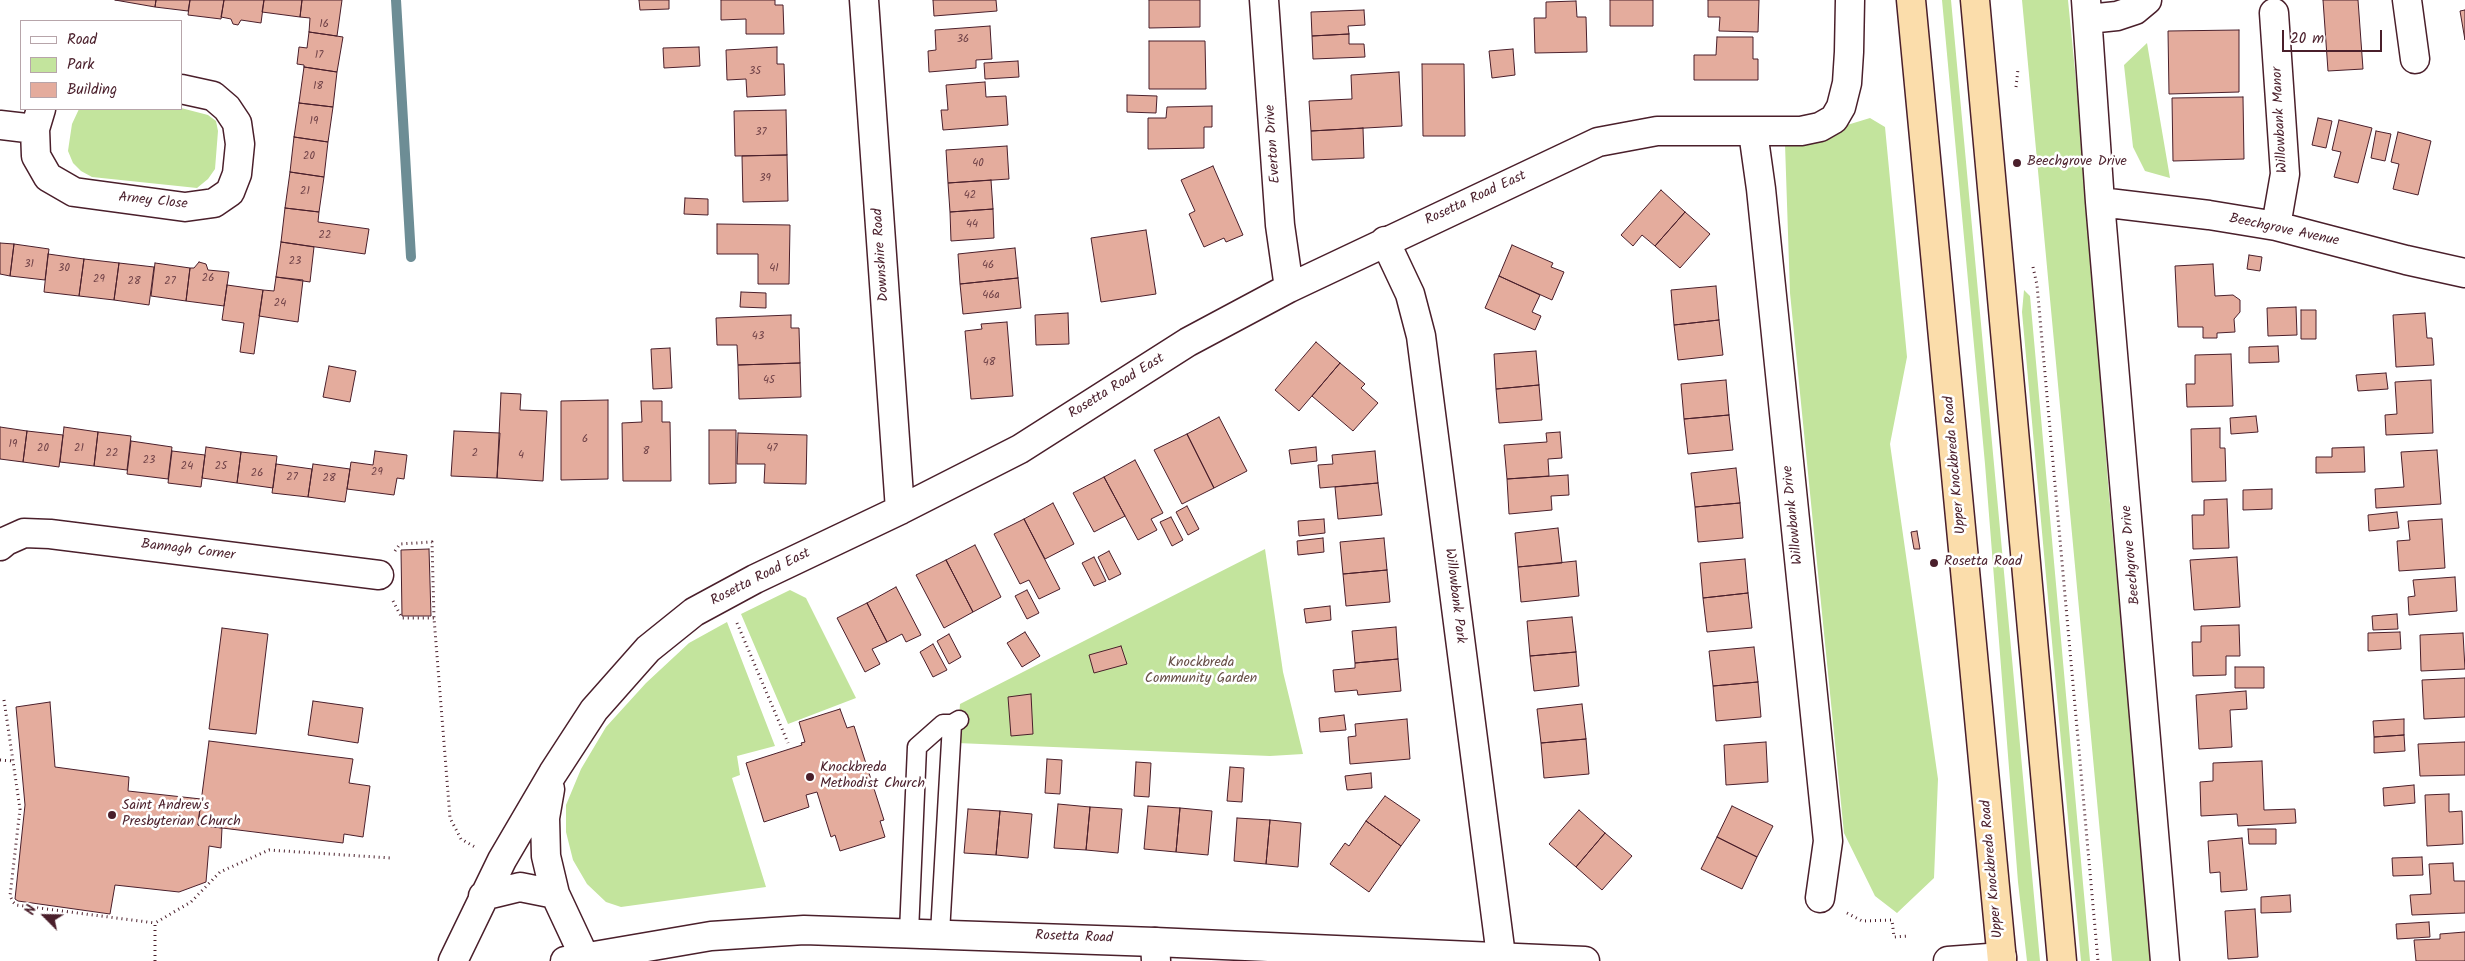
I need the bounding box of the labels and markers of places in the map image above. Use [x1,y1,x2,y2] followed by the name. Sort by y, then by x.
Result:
[2027,155,2127,171] place label: Beechgrove Drive
[2011,157,2023,169] marker: Beechgrove Drive
[1944,555,2022,571] place label: Rosetta Road
[1928,557,1940,569] marker: Rosetta Road
[820,761,925,794] place label: Knockbreda Methodist Church
[804,771,816,783] marker: Knockbreda Methodist Church
[122,799,241,832] place label: Saint Andrew's Presbyterian Church
[106,809,118,821] marker: Saint Andrew's Presbyterian Church

